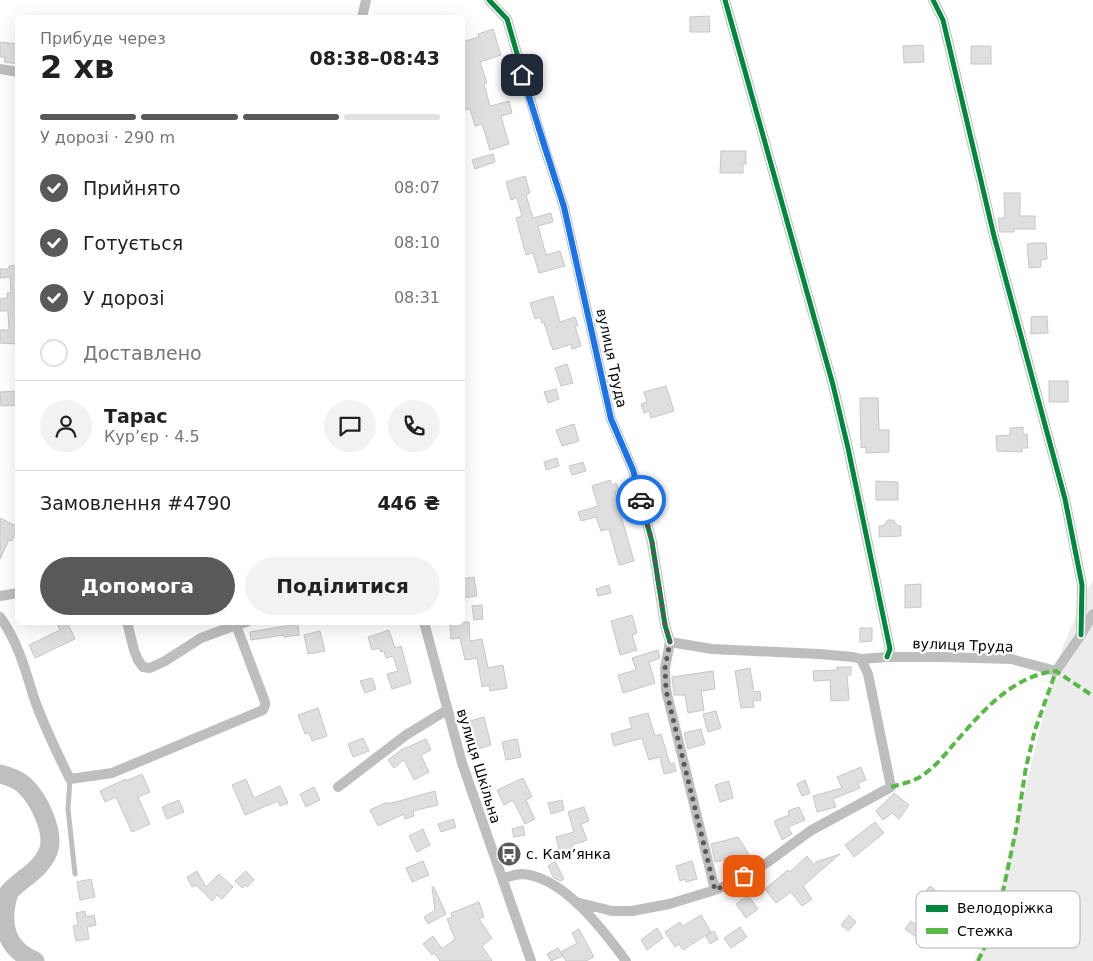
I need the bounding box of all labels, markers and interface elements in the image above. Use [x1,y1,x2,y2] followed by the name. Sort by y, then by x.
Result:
[40,29,166,48] text: Прибуде через
[310,47,440,69] text: 08:38–08:43
[40,48,114,86] text: 2 хв
[501,54,543,96] pin
[508,61,536,89] icon: home
[40,128,175,147] text: У дорозі · 290 m
[40,174,68,202] icon: check
[83,177,181,199] text: Прийнято
[394,178,440,197] text: 08:07
[40,229,68,257] icon: check
[83,232,183,254] text: Готується
[394,233,440,252] text: 08:10
[40,284,68,312] icon: check
[83,287,164,309] text: У дорозі
[394,288,440,307] text: 08:31
[594,307,630,409] street label: вулиця Труда
[83,342,202,364] text: Доставлено
[40,400,92,452] button: person
[324,400,376,452] button: chat
[388,400,440,452] button: phone
[104,405,167,427] text: Тарас
[104,427,200,446] text: Кур’єр · 4.5
[616,475,666,525] courier
[627,486,655,514] icon: car
[40,492,231,514] text: Замовлення #4790
[377,492,440,514] text: 446 ₴
[40,557,235,615] button: Допомога
[245,557,440,615] button: Поділитися
[912,635,1014,655] street label: вулиця Труда
[454,707,504,825] street label: вулиця Шкільна
[496,841,522,867] bus stop icon: с. Кам’янка
[526,846,611,862] place label: с. Кам’янка
[723,855,765,897] pin
[730,862,758,890] icon: bag
[916,891,1080,948] legend
[957,900,1053,916] text: Велодоріжка
[957,923,1013,939] text: Стежка

